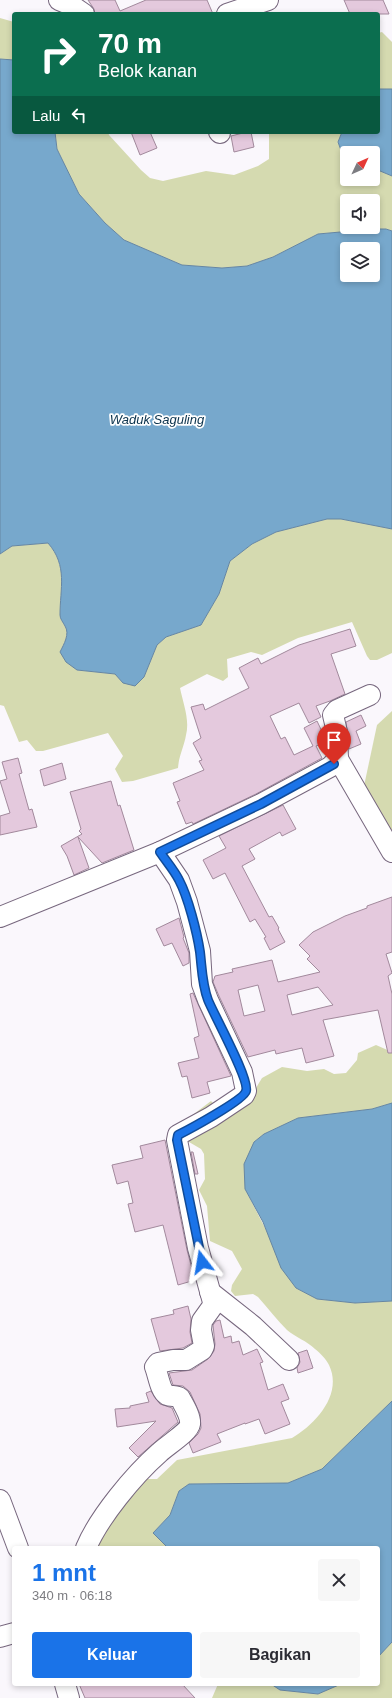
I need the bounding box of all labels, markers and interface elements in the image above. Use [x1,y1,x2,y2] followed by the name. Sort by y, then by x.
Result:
[32,28,84,80] icon: right
[98,28,162,59] text: 70 m
[98,61,197,81] text: Belok kanan
[68,104,90,126] icon: left
[32,107,60,124] text: Lalu
[340,146,380,186] north arrow
[340,146,380,282] map controls
[340,194,380,234] button: sound
[340,242,380,282] button: layers
[110,412,205,427] water label: Waduk Saguling
[317,723,351,764] pin
[323,729,345,751] icon: arrive
[181,1241,223,1283] position arrow
[32,1559,96,1586] text: 1 mnt
[318,1559,360,1601] button: close
[32,1588,112,1603] text: 340 m · 06:18
[32,1632,192,1678] button: Keluar
[200,1632,360,1678] button: Bagikan

